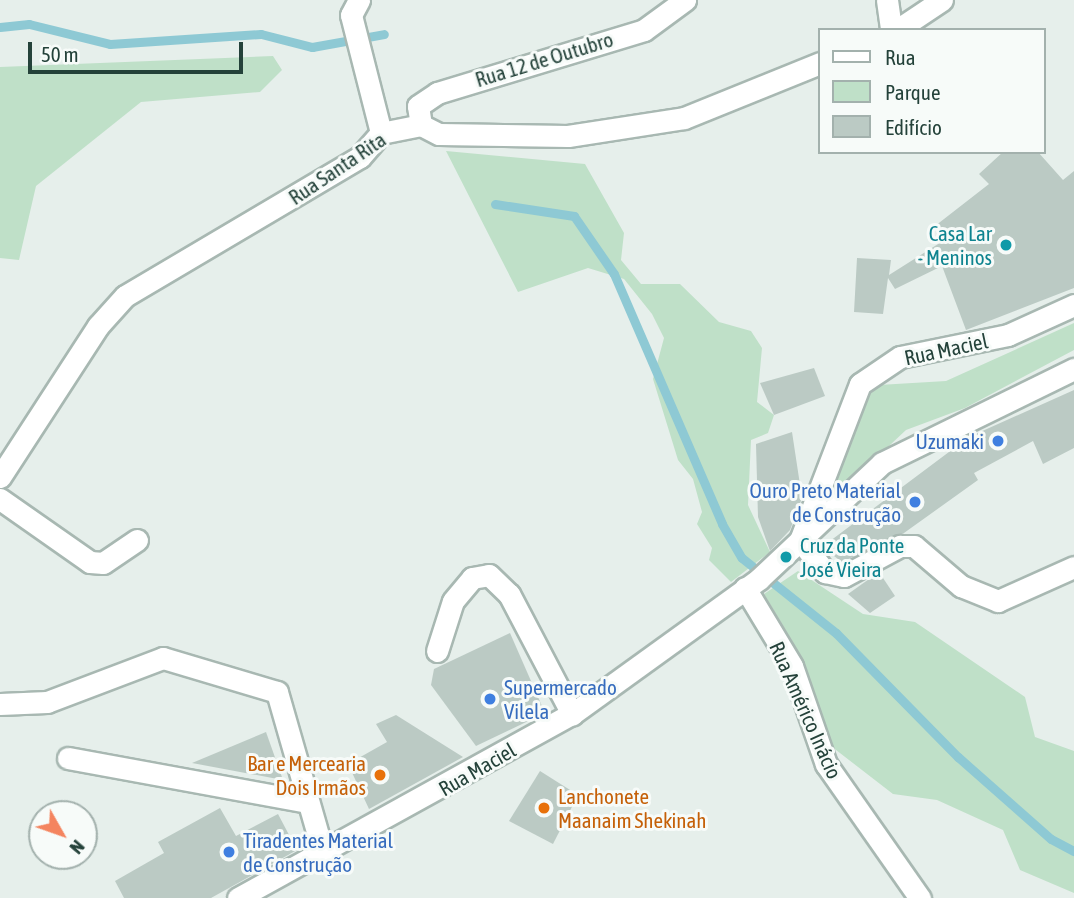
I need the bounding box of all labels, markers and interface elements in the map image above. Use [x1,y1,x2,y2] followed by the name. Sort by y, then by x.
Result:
[472,26,616,92] street label: Rua 12 de Outubro
[32,28,247,72] scale bar
[818,28,1046,154] legend
[41,42,79,66] text: 50 m
[885,45,915,69] text: Rua
[885,80,940,104] text: Parque
[885,115,942,139] text: Edifício
[284,126,390,210] street label: Rua Santa Rita
[918,220,992,270] place label: Casa Lar - Meninos
[998,237,1014,253] marker: Casa Lar - Meninos
[902,328,990,370] street label: Rua Maciel
[916,428,984,454] place label: Uzumaki
[990,433,1006,449] marker: Uzumaki
[749,477,901,527] place label: Ouro Preto Material de Construção
[907,494,923,510] marker: Ouro Preto Material de Construção
[800,532,904,582] place label: Cruz da Ponte José Vieira
[778,549,794,565] marker: Cruz da Ponte José Vieira
[764,637,848,783] street label: Rua Américo Inácio
[504,674,617,724] place label: Supermercado Vilela
[482,691,498,707] marker: Supermercado Vilela
[434,737,520,801] street label: Rua Maciel
[247,750,366,800] place label: Bar e Mercearia Dois Irmãos
[372,767,388,783] marker: Bar e Mercearia Dois Irmãos
[558,783,706,833] place label: Lanchonete Maanaim Shekinah
[28,800,98,870] north arrow
[536,800,552,816] marker: Lanchonete Maanaim Shekinah
[243,827,393,877] place label: Tiradentes Material de Construção
[66,836,90,859] text: N
[221,844,237,860] marker: Tiradentes Material de Construção

